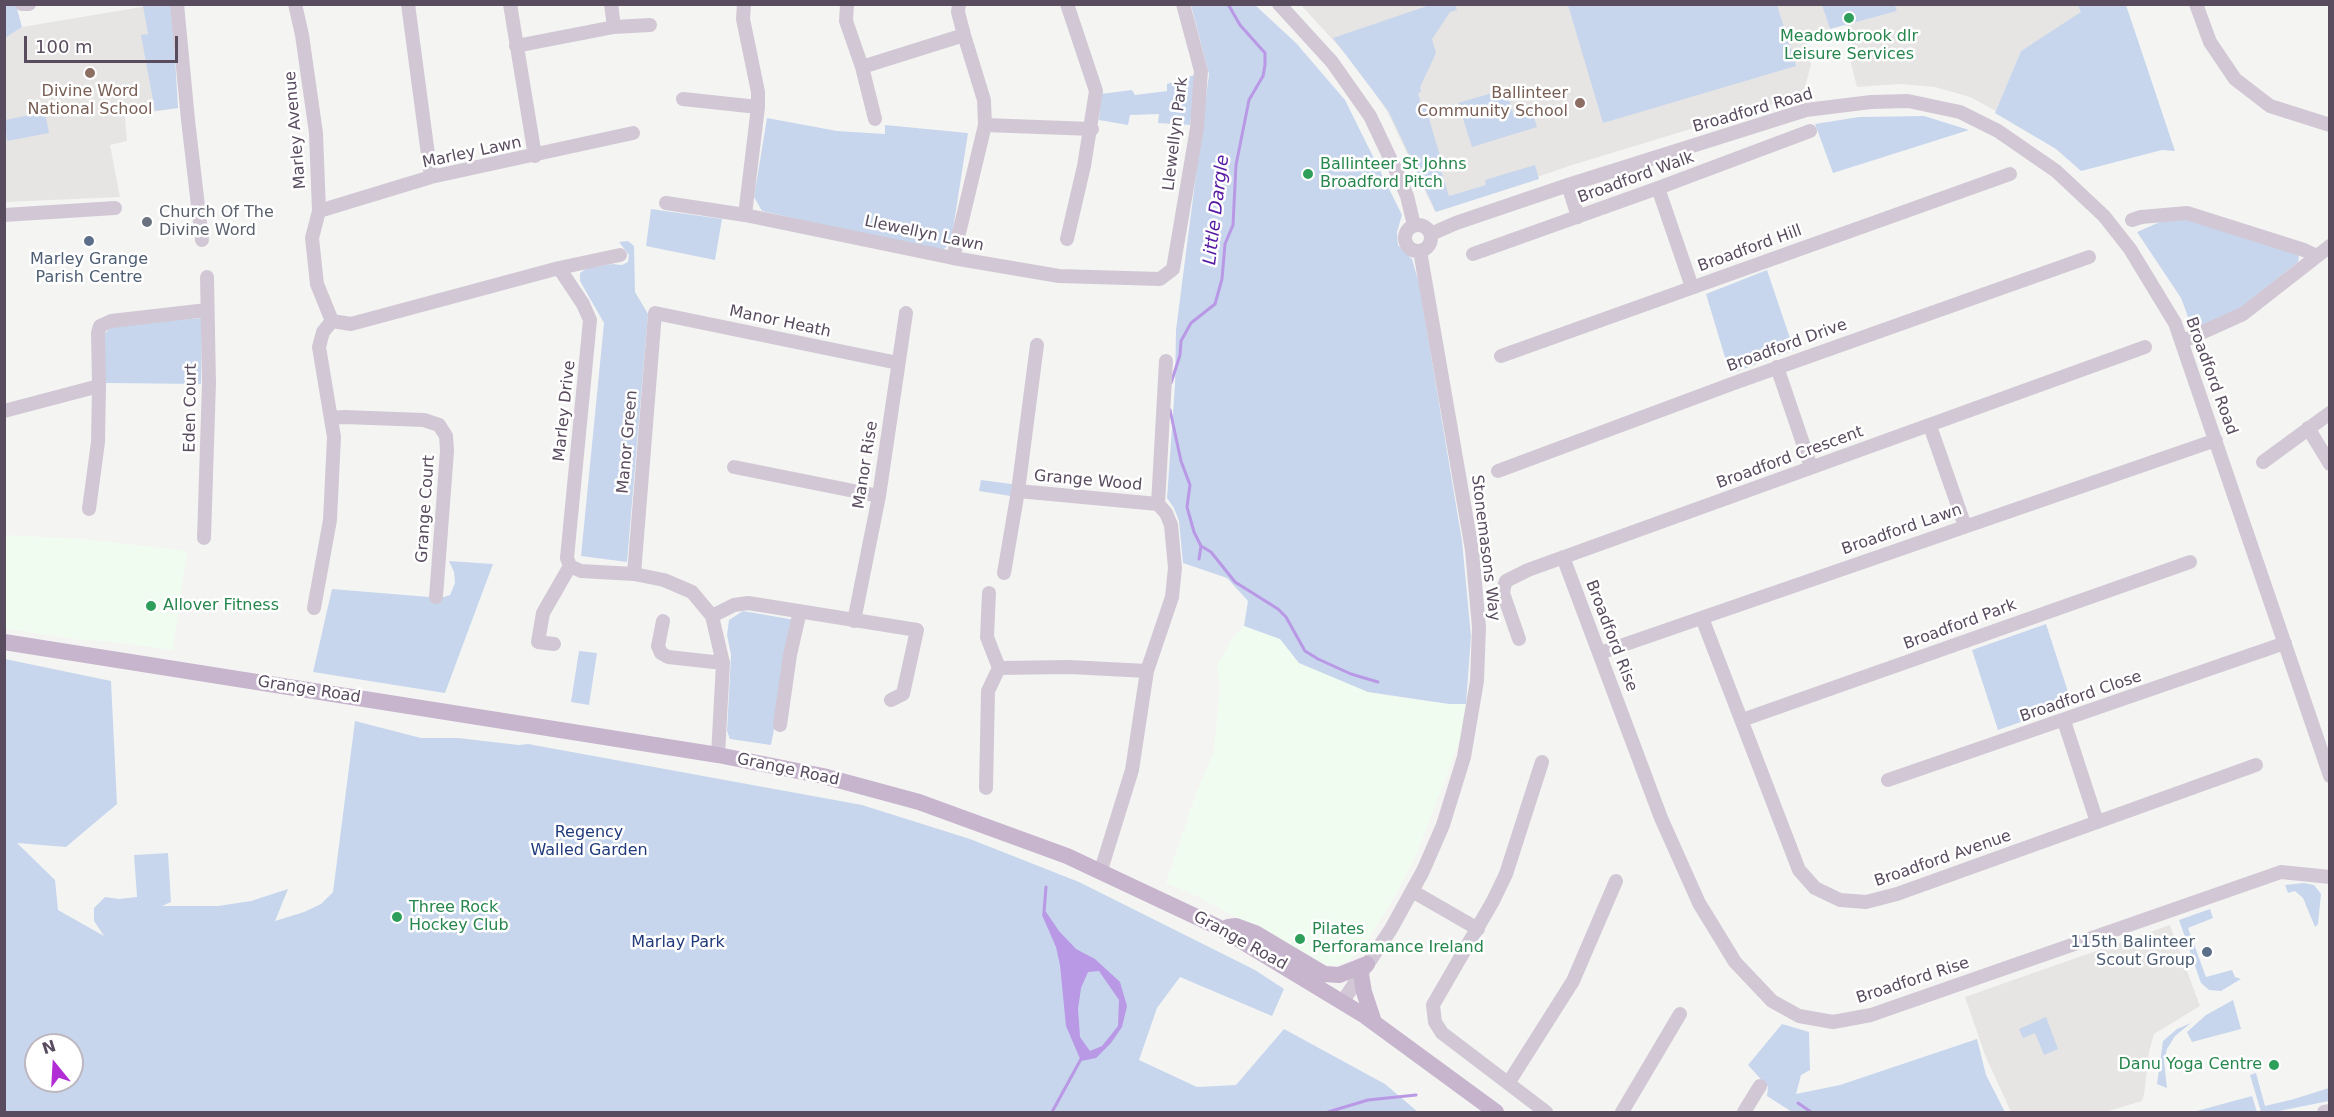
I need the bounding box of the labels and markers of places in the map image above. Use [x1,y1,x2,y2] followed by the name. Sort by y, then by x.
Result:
[1842,11,1856,25] marker: Meadowbrook dlr Leisure Services
[1780,27,1918,65] place label: Meadowbrook dlr Leisure Services
[83,66,97,80] marker: Divine Word National School
[28,82,152,120] place label: Divine Word National School
[1417,84,1568,122] place label: Ballinteer Community School
[1573,96,1587,110] marker: Ballinteer Community School
[1320,155,1467,193] place label: Ballinteer St Johns Broadford Pitch
[1301,167,1315,181] marker: Ballinteer St Johns Broadford Pitch
[159,203,274,241] place label: Church Of The Divine Word
[140,215,154,229] marker: Church Of The Divine Word
[82,234,96,248] marker: Marley Grange Parish Centre
[30,250,148,288] place label: Marley Grange Parish Centre
[163,596,279,616] place label: Allover Fitness
[144,599,158,613] marker: Allover Fitness
[409,898,509,936] place label: Three Rock Hockey Club
[390,910,404,924] marker: Three Rock Hockey Club
[1312,920,1484,958] place label: Pilates Perforamance Ireland
[1293,932,1307,946] marker: Pilates Perforamance Ireland
[2071,933,2195,971] place label: 115th Balinteer Scout Group
[2200,945,2214,959] marker: 115th Balinteer Scout Group
[2119,1055,2262,1075] place label: Danu Yoga Centre
[2267,1058,2281,1072] marker: Danu Yoga Centre

